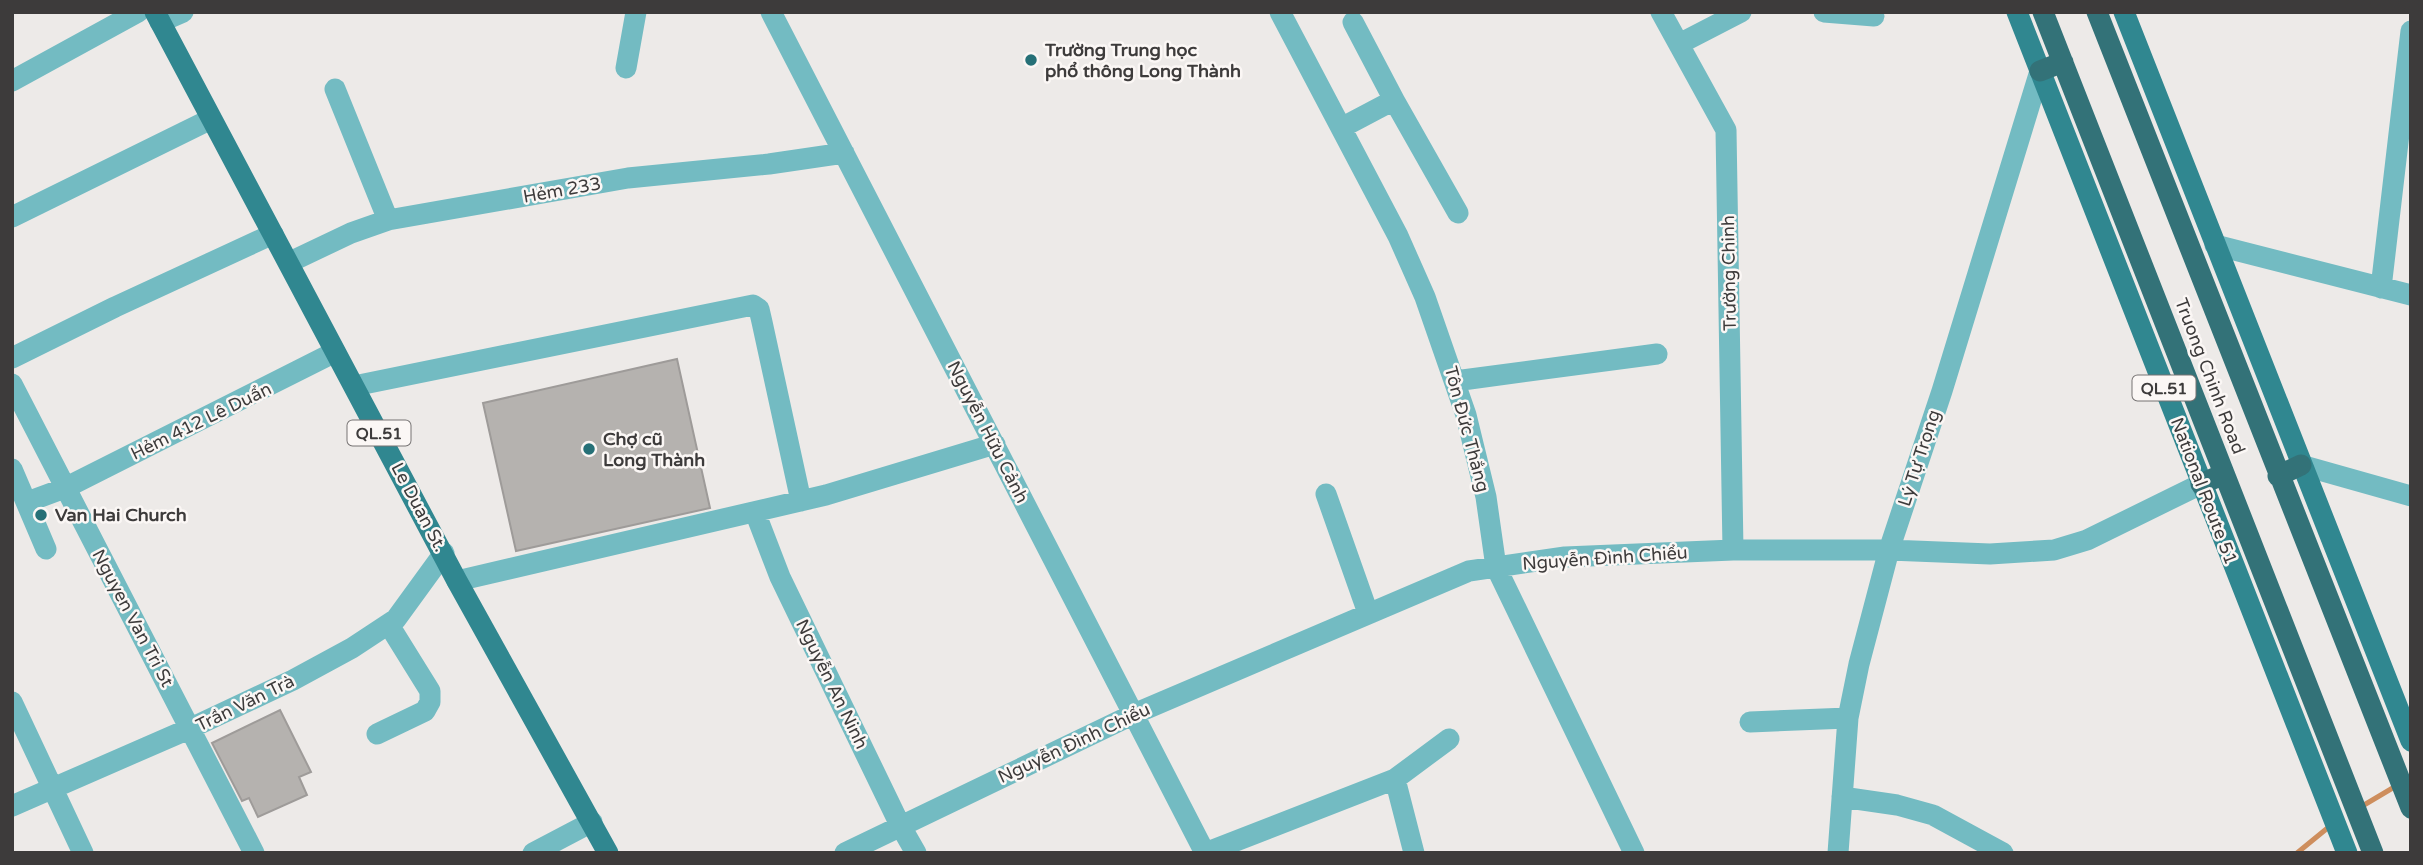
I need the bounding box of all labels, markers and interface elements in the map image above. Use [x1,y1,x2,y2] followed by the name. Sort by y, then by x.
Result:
[1044,39,1241,82] place label: Trường Trung học phổ thông Long Thành
[1023,52,1039,68] marker: Trường Trung học phổ thông Long Thành
[521,172,603,208] street label: Hẻm 233
[1717,215,1741,331] street label: Trường Chinh
[2170,295,2250,457] street label: Truong Chinh Road
[943,357,1033,507] street label: Nguyễn Hữu Cảnh
[1440,364,1494,494] street label: Tôn Đức Thắng
[2132,376,2196,400] road number: QL.51
[127,377,275,465] street label: Hẻm 412 Lê Duẩn
[1893,407,1945,509] street label: Lý Tự Trọng
[2166,414,2242,568] street label: National Route 51
[348,420,410,446] road number: QL.51
[603,428,705,471] place label: Chợ cũ Long Thành
[581,441,597,457] marker: Chợ cũ Long Thành
[386,459,452,555] street label: Le Duan St.
[55,504,187,526] place label: Van Hai Church
[33,507,49,523] marker: Van Hai Church
[1522,541,1688,575] street label: Nguyễn Đình Chiểu
[87,545,179,691] street label: Nguyen Van Tri St
[791,616,873,752] street label: Nguyễn An Ninh
[192,670,298,736] street label: Trần Văn Trà
[994,698,1154,788] street label: Nguyễn Đình Chiểu

